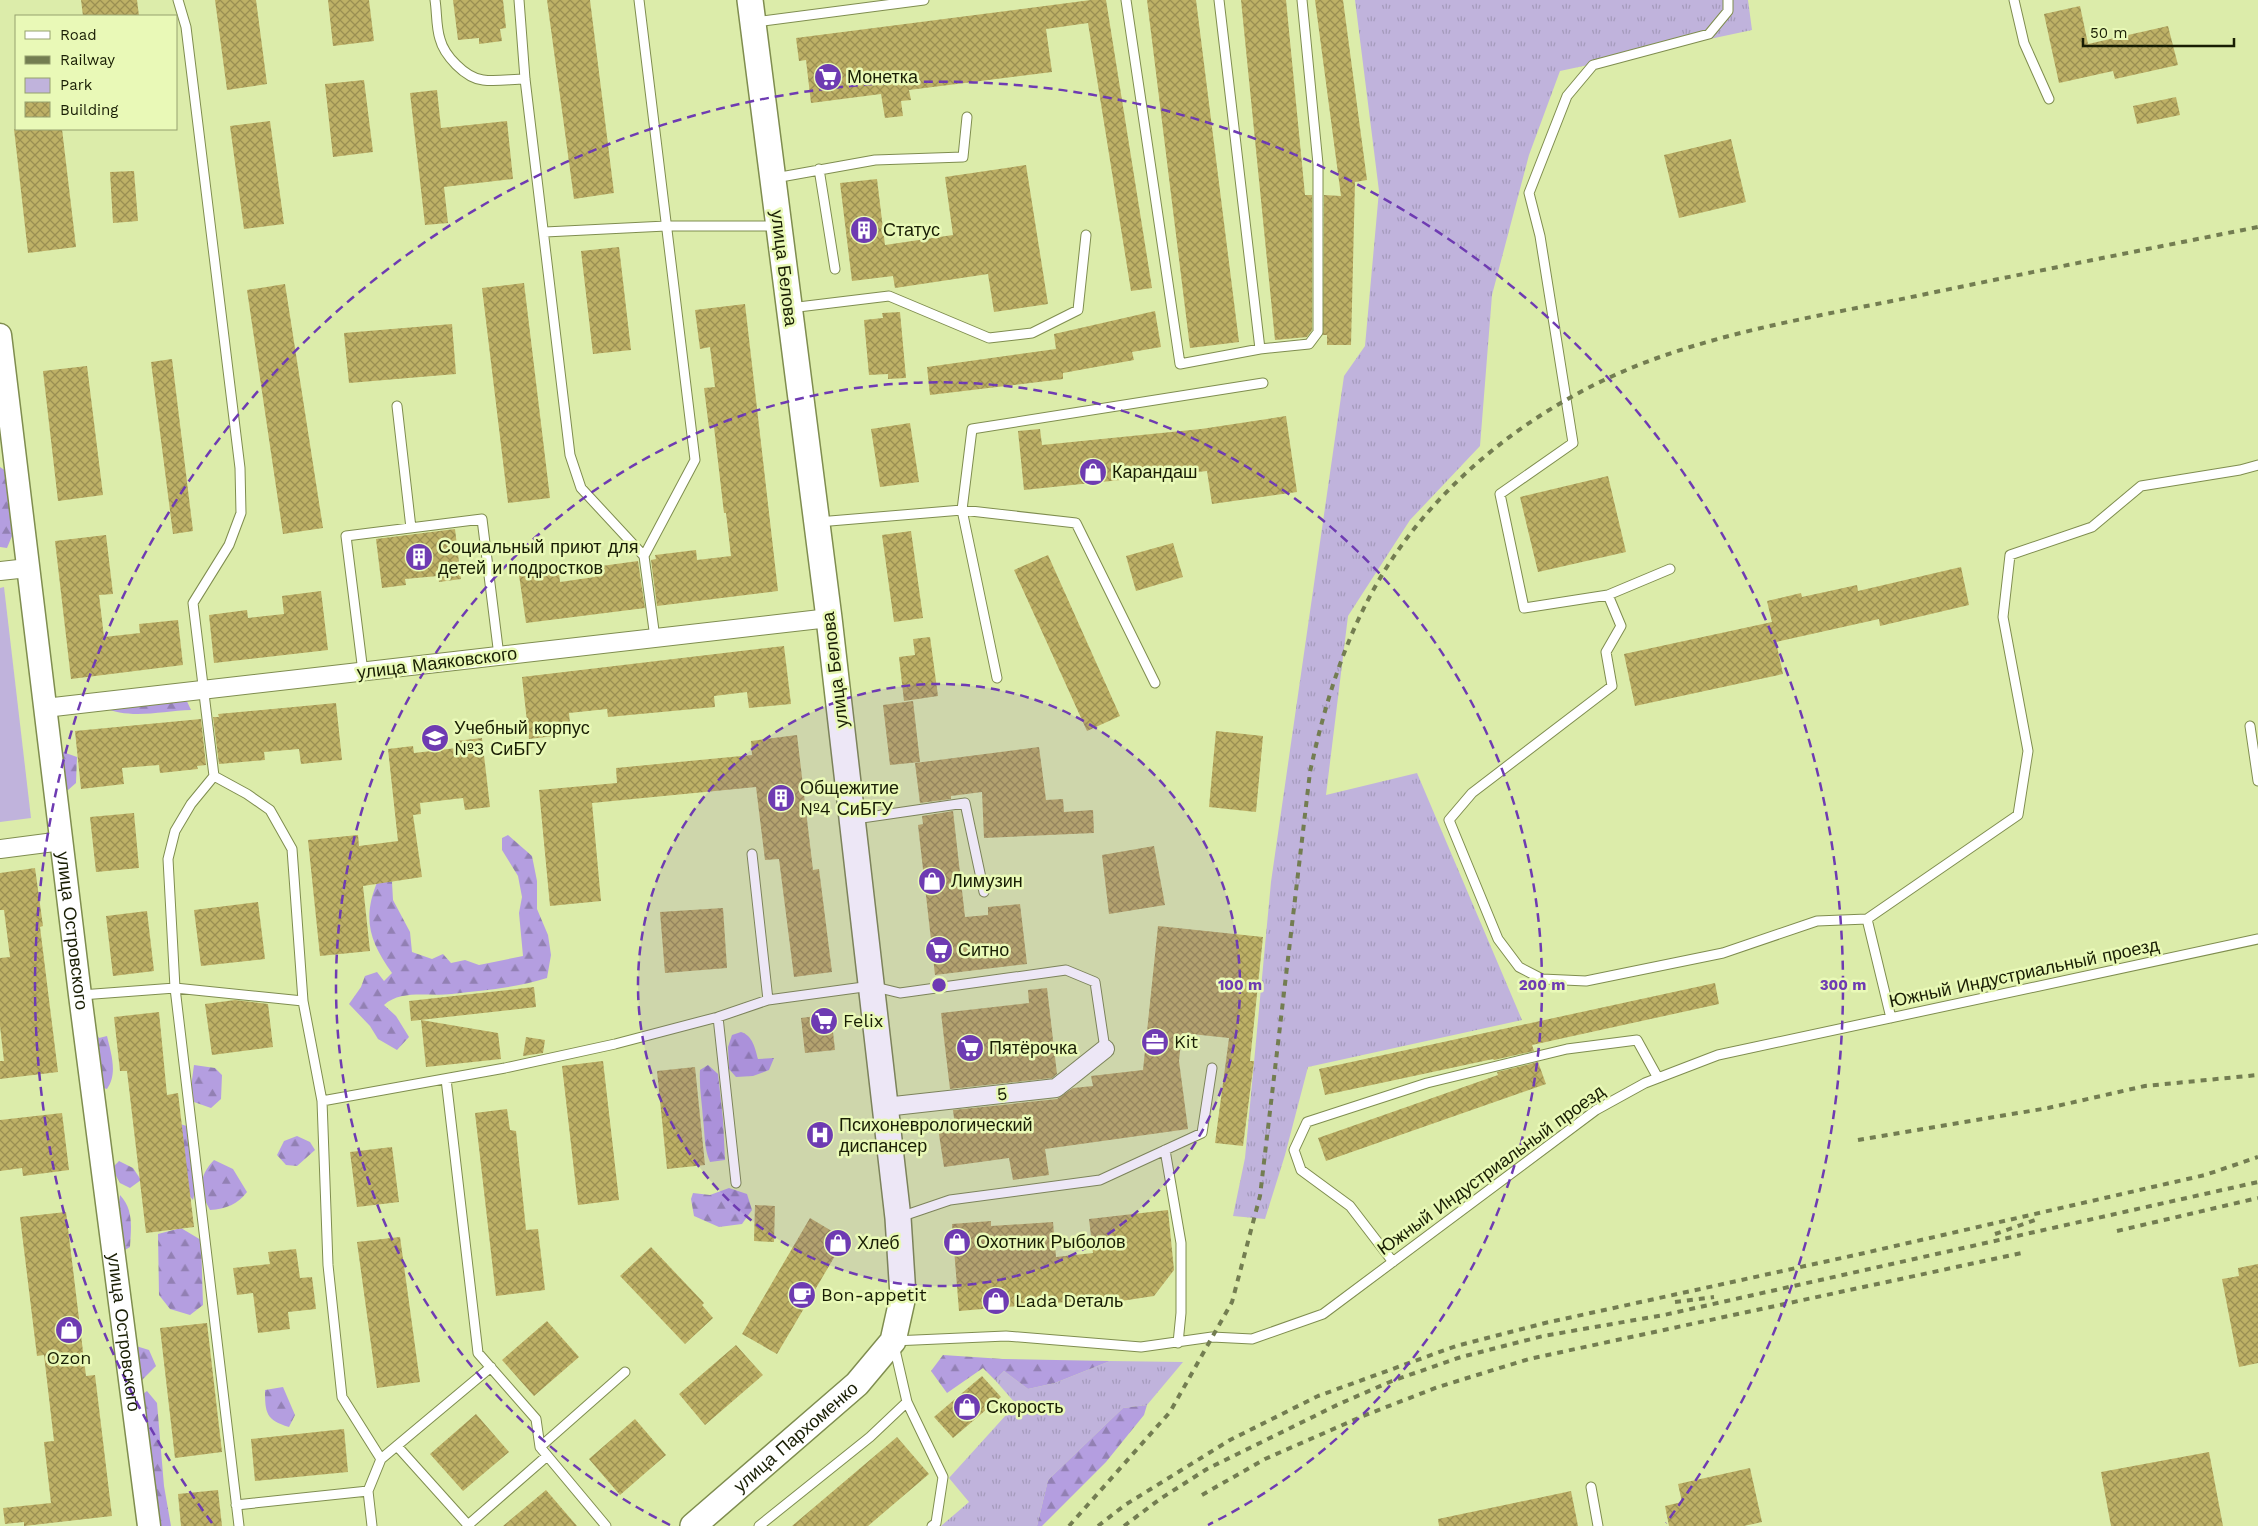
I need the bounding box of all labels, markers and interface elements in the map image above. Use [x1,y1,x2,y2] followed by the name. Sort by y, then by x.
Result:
[15,15,178,130] legend
[2083,15,2234,47] scale bar
[2090,24,2127,42] text: 50 m
[60,26,97,44] text: Road
[60,51,115,69] text: Railway
[813,62,843,92] supermarket icon: Монетка
[847,66,919,87] place label: Монетка
[60,76,93,94] text: Park
[60,101,118,119] text: Building
[767,209,802,328] street label: улица Белова
[849,215,879,245] building icon: Статус
[883,219,940,240] place label: Статус
[1078,457,1108,487] shop icon: Карандаш
[1112,461,1197,482] place label: Карандаш
[438,536,638,578] place label: Социальный приют для детей и подростков
[404,542,434,572] building icon: Социальный приют для детей и подростков
[817,610,852,729] street label: улица Белова
[356,642,518,683] street label: улица Маяковского
[454,717,590,759] place label: Учебный корпус №3 СиБГУ
[420,723,450,753] school or university icon: Учебный корпус №3 СиБГУ
[800,777,899,819] place label: Общежитие №4 СиБГУ
[766,783,796,813] building icon: Общежитие №4 СиБГУ
[53,850,93,1011] street label: улица Островского
[917,866,947,896] shop icon: Лимузин
[951,870,1023,891] place label: Лимузин
[1887,933,2161,1011] street label: Южный Индустриальный проезд
[924,935,954,965] supermarket icon: Ситно
[958,939,1009,960] place label: Ситно
[930,976,948,994] centre of rings
[1218,976,1262,994] text: 100 m
[1519,976,1565,994] text: 200 m
[1820,976,1866,994] text: 300 m
[809,1006,839,1036] supermarket icon: Felix
[843,1010,883,1031] place label: Felix
[1140,1027,1170,1057] office icon: Kit
[1174,1031,1199,1052] place label: Kit
[955,1033,985,1063] supermarket icon: Пятёрочка
[989,1037,1078,1058] place label: Пятёрочка
[1373,1080,1609,1259] street label: Южный Индустриальный проезд
[996,1083,1008,1104] street label: 5
[839,1114,1033,1156] place label: Психоневрологический диспансер
[805,1120,835,1150] hospital icon: Психоневрологический диспансер
[942,1227,972,1257] shop icon: Охотник Рыболов
[823,1228,853,1258] shop icon: Хлеб
[976,1231,1126,1252] place label: Охотник Рыболов
[857,1232,900,1253] place label: Хлеб
[104,1252,145,1413] street label: улица Островского
[787,1280,817,1310] cafe icon: Bon-appetit
[821,1284,927,1305] place label: Bon-appetit
[981,1286,1011,1316] shop icon: Lada Dеталь
[1015,1290,1123,1311] place label: Lada Dеталь
[54,1315,84,1345] shop icon: Ozon
[47,1347,91,1368] place label: Ozon
[729,1377,862,1496] street label: улица Пархоменко
[952,1392,982,1422] shop icon: Скорость
[986,1396,1064,1417] place label: Скорость

